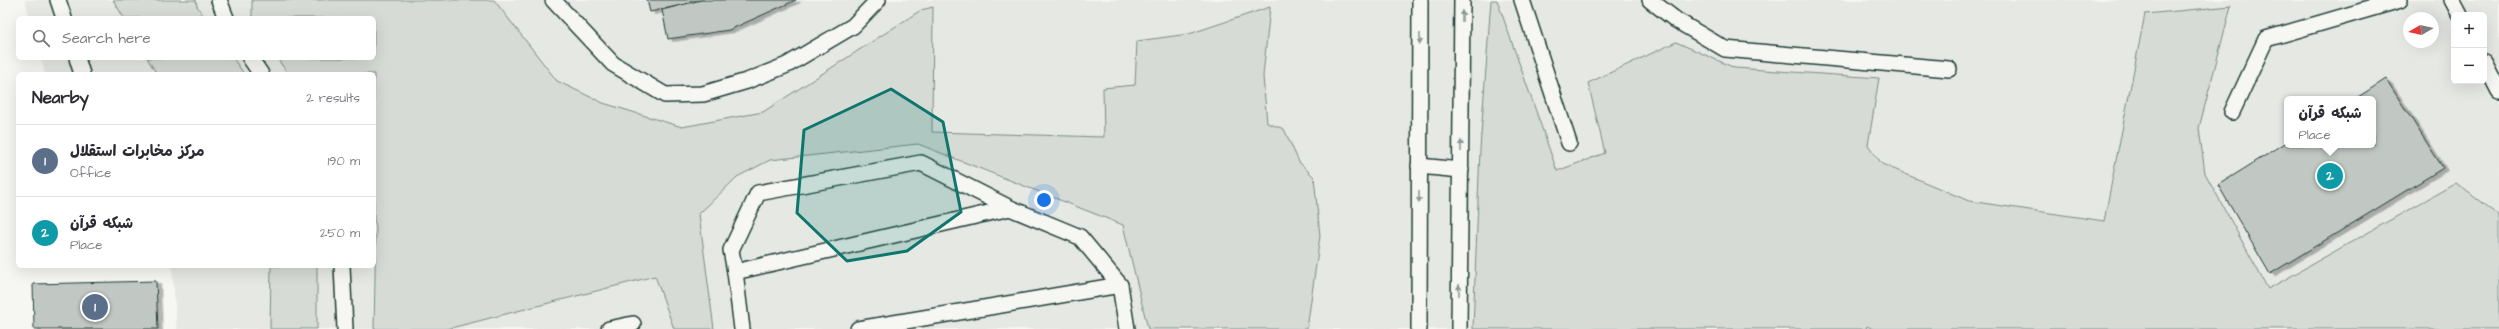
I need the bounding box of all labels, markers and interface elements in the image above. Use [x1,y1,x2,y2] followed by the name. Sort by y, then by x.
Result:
[1459,9,1465,22] one-way arrow
[2403,12,2439,48] north arrow
[2451,12,2487,84] map controls
[2451,12,2487,48] button: +
[16,16,376,60] search box
[30,27,52,49] icon: search
[62,28,151,49] text: Search here
[1417,33,1423,46] one-way arrow
[2451,48,2487,84] button: −
[32,86,89,110] text: Nearby
[306,89,360,107] text: 2 results
[2284,96,2376,148] popup
[2298,103,2362,124] text: شبکه قرآن
[2298,126,2331,144] text: Place
[1458,139,1464,152] one-way arrow
[70,141,205,162] text: مرکز مخابرات استقلال
[44,152,46,170] text: 1
[327,152,360,170] text: 190 m
[2317,161,2343,191] pin: 2
[70,164,111,182] text: Office
[1034,190,1054,210] your location
[1416,191,1422,204] one-way arrow
[70,213,133,234] text: شبکه قرآن
[41,224,49,242] text: 2
[320,224,360,242] text: 250 m
[70,236,102,254] text: Place
[1456,283,1462,296] one-way arrow
[82,292,108,322] pin: 1

